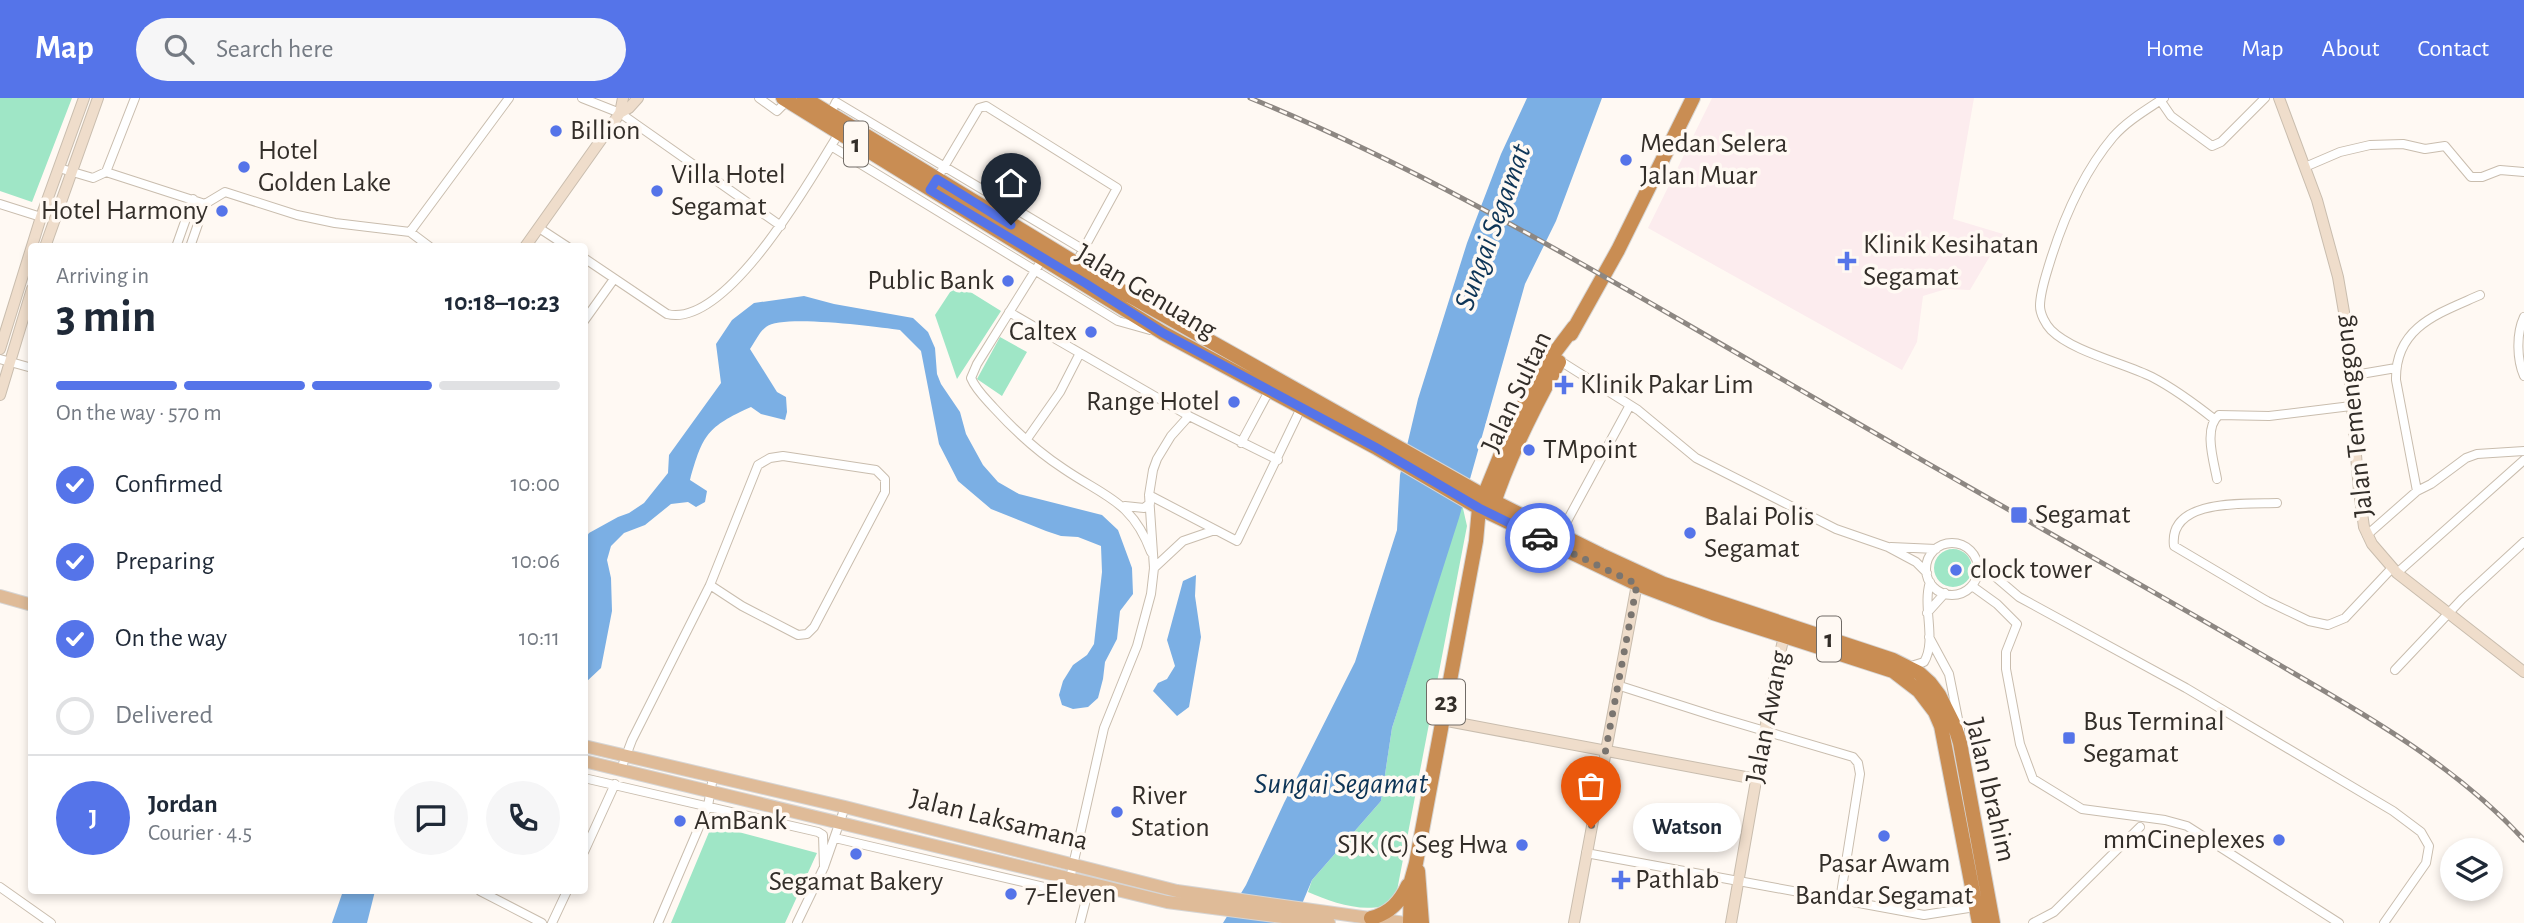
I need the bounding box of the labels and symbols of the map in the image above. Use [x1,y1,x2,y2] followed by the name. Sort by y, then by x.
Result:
[570,117,640,145] place label: Billion
[844,121,868,166] road number: 1
[548,123,564,139] marker: Billion
[1640,130,1788,190] place label: Medan Selera Jalan Muar
[258,137,391,197] place label: Hotel Golden Lake
[1449,140,1537,314] water label: Sungai Segamat
[1618,152,1634,168] marker: Medan Selera Jalan Muar
[981,153,1041,225] pin
[236,159,252,175] marker: Hotel Golden Lake
[671,161,786,221] place label: Villa Hotel Segamat
[649,183,665,199] marker: Villa Hotel Segamat
[41,197,208,225] place label: Hotel Harmony
[214,203,230,219] marker: Hotel Harmony
[1863,231,2039,291] place label: Klinik Kesihatan Segamat
[1071,239,1221,345] street label: Jalan Genuang
[1837,251,1857,271] marker: Klinik Kesihatan Segamat
[867,267,994,295] place label: Public Bank
[1000,273,1016,289] marker: Public Bank
[2329,313,2379,518] street label: Jalan Temenggong
[1009,318,1077,346] place label: Caltex
[1083,324,1099,340] marker: Caltex
[1477,327,1557,457] street label: Jalan Sultan
[1580,371,1754,399] place label: Klinik Pakar Lim
[1554,375,1574,395] marker: Klinik Pakar Lim
[1086,388,1220,416] place label: Range Hotel
[1226,394,1242,410] marker: Range Hotel
[1543,436,1637,464] place label: TMpoint
[1521,442,1537,458] marker: TMpoint
[2035,501,2131,529] place label: Segamat
[1505,503,1575,573] courier
[1704,503,1814,563] place label: Balai Polis Segamat
[2009,505,2029,525] marker: Segamat
[1682,525,1698,541] marker: Balai Polis Segamat
[1970,556,2092,584] place label: clock tower
[1948,562,1964,578] marker: clock tower
[1817,617,1841,662] road number: 1
[1741,648,1795,786] street label: Jalan Awang
[1427,680,1465,724] road number: 23
[2083,708,2225,768] place label: Bus Terminal Segamat
[1960,715,2020,865] street label: Jalan Ibrahim
[2061,730,2077,746] marker: Bus Terminal Segamat
[1561,756,1621,828] pin
[1254,769,1428,799] water label: Sungai Segamat
[1131,782,1210,842] place label: River Station
[907,784,1091,856] street label: Jalan Laksamana
[1109,804,1125,820] marker: River Station
[1633,804,1742,852] callout: Watson
[694,807,787,835] place label: AmBank
[672,813,688,829] marker: AmBank
[2103,826,2265,854] place label: mmCineplexes
[1876,828,1892,844] marker: Pasar Awam Bandar Segamat
[1337,831,1508,859] place label: SJK (C) Seg Hwa
[2271,832,2287,848] marker: mmCineplexes
[1514,837,1530,853] marker: SJK (C) Seg Hwa
[848,846,864,862] marker: Segamat Bakery
[1795,850,1973,910] place label: Pasar Awam Bandar Segamat
[1635,866,1720,894] place label: Pathlab
[769,868,943,896] place label: Segamat Bakery
[1613,872,1629,888] marker: Pathlab
[1025,880,1117,908] place label: 7-Eleven
[1003,886,1019,902] marker: 7-Eleven

